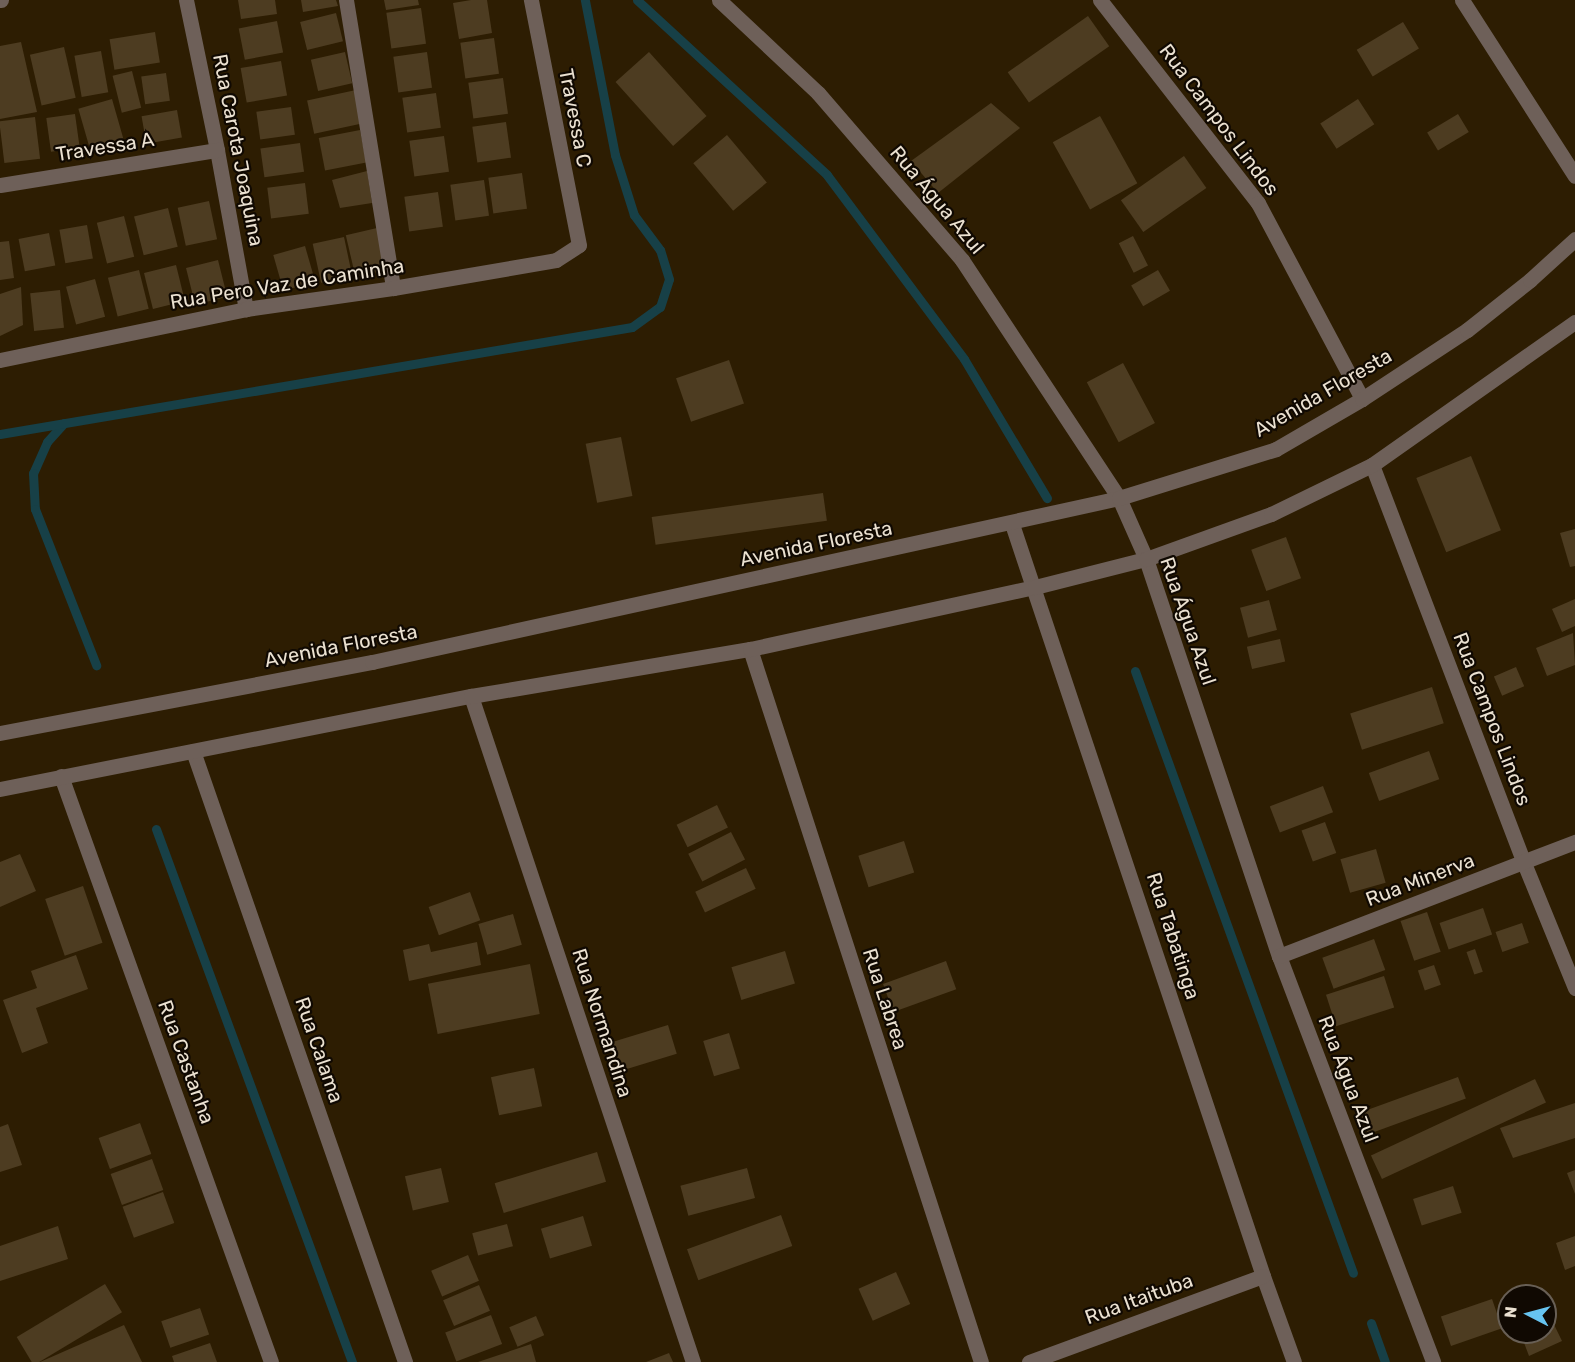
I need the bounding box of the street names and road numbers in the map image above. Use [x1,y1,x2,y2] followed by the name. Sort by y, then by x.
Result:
[1154,39,1284,201] street label: Rua Campos Lindos
[208,52,268,248] street label: Rua Carota Joaquina
[554,67,596,169] street label: Travessa C
[54,127,156,167] street label: Travessa A
[884,141,990,259] street label: Rua Água Azul
[168,254,406,314] street label: Rua Pero Vaz de Caminha
[1250,344,1396,442] street label: Avenida Floresta
[738,516,894,572] street label: Avenida Floresta
[1155,553,1221,689] street label: Rua Água Azul
[263,619,419,673] street label: Avenida Floresta
[1448,629,1536,809] street label: Rua Campos Lindos
[1362,848,1478,912] street label: Rua Minerva
[1141,869,1205,1003] street label: Rua Tabatinga
[857,945,913,1053] street label: Rua Labrea
[567,946,637,1100] street label: Rua Normandina
[290,994,348,1106] street label: Rua Calama
[153,997,219,1127] street label: Rua Castanha
[1313,1012,1383,1146] street label: Rua Água Azul
[1082,1268,1196,1330] street label: Rua Itaituba

